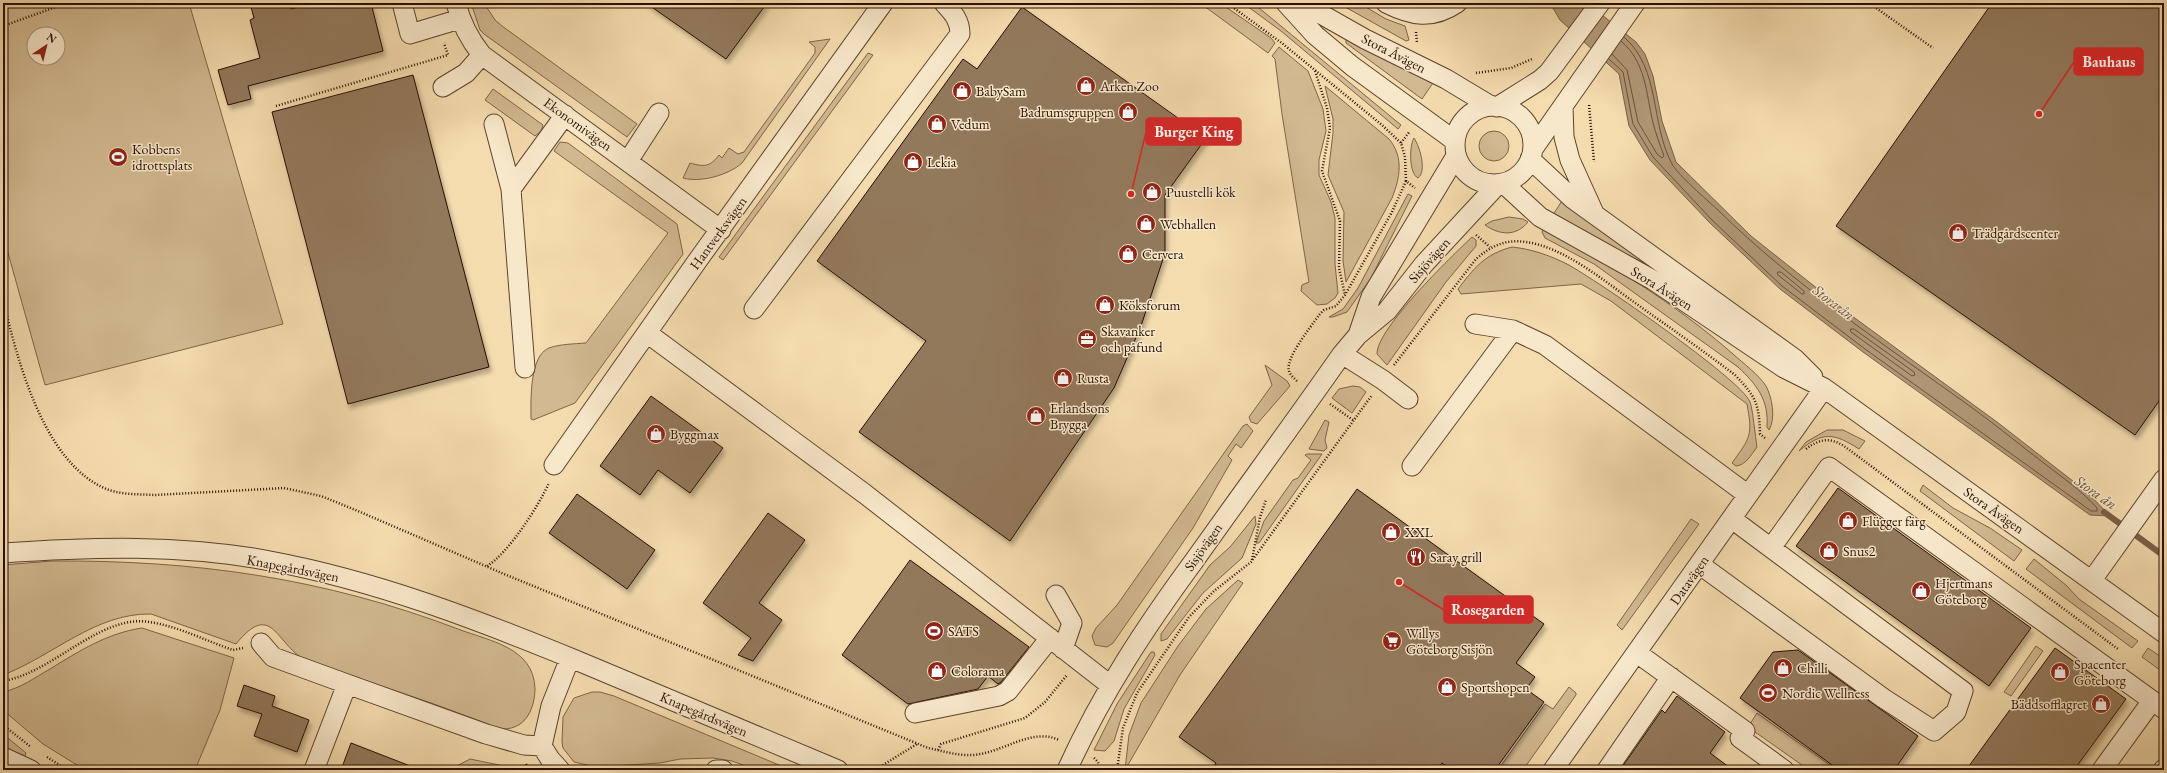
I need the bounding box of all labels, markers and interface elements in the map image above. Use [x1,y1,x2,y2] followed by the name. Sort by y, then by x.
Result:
[26,26,66,66] north arrow
[1359,29,1430,77] street label: Stora Åvägen
[44,30,59,46] text: N
[2074,48,2143,75] callout: Bauhaus
[2083,52,2135,71] text: Bauhaus
[1075,75,1097,97] shop icon: Arken Zoo
[1099,77,1159,95] place label: Arken Zoo
[951,80,973,102] shop icon: BabySam
[976,82,1026,100] place label: BabySam
[540,93,616,155] street label: Ekonomivägen
[1117,101,1139,123] shop icon: Badrumsgruppen
[1020,103,1115,121] place label: Badrumsgruppen
[926,113,948,135] shop icon: Vedum
[951,115,990,133] place label: Vedum
[1146,118,1241,145] callout: Burger King
[1154,122,1234,141] text: Burger King
[132,140,193,174] place label: Kobbens idrottsplats
[107,146,129,168] sports icon: Kobbens idrottsplats
[902,151,924,173] shop icon: Lekia
[927,153,957,171] place label: Lekia
[1141,181,1163,203] shop icon: Puustelli kök
[1166,183,1236,201] place label: Puustelli kök
[685,192,751,273] street label: Hantverksvägen
[1135,213,1157,235] shop icon: Webhallen
[1160,215,1217,233] place label: Webhallen
[1947,222,1969,244] shop icon: Trädgårdscenter
[1972,224,2058,242] place label: Trädgårdscenter
[1404,233,1454,287] street label: Sisjövägen
[1117,243,1139,265] shop icon: Cervera
[1142,245,1184,263] place label: Cervera
[1628,262,1697,315] street label: Stora Åvägen
[1809,280,1859,324] water label: Stora ån
[1094,294,1116,316] shop icon: Köksforum
[1119,296,1180,314] place label: Köksforum
[1101,322,1163,356] place label: Skavanker och påfund
[1076,328,1098,350] office icon: Skavanker och påfund
[1052,367,1074,389] shop icon: Rusta
[1077,369,1109,387] place label: Rusta
[1050,399,1110,433] place label: Erlandsons Brygga
[1025,405,1047,427] shop icon: Erlandsons Brygga
[645,423,667,445] shop icon: Byggmax
[670,425,719,443] place label: Byggmax
[2070,470,2121,513] water label: Stora ån
[1960,483,2028,538] street label: Stora Åvägen
[1837,510,1859,532] shop icon: Flügger färg
[1862,512,1926,530] place label: Flügger färg
[1180,519,1226,575] street label: Sisjövägen
[1380,521,1402,543] shop icon: XXL
[1404,523,1434,541] place label: XXL
[1818,540,1840,562] shop icon: Snus2
[1843,542,1876,560] place label: Snus2
[1405,546,1427,568] restaurant icon: Saray grill
[1430,548,1483,566] place label: Saray grill
[245,550,341,586] street label: Knapegårdsvägen
[1665,551,1713,608] street label: Datavägen
[1935,574,1993,608] place label: Hjertmans Göteborg
[1910,580,1932,602] shop icon: Hjertmans Göteborg
[1444,596,1533,623] callout: Rosegarden
[1451,600,1525,619] text: Rosegarden
[923,620,945,642] sports icon: SATS
[948,622,979,640] place label: SATS
[1406,624,1493,658] place label: Willys Göteborg Sisjön
[1381,630,1403,652] supermarket icon: Willys Göteborg Sisjön
[2074,655,2127,689] place label: Spacenter Göteborg
[1772,657,1794,679] shop icon: Chilli
[1797,659,1828,677] place label: Chilli
[926,660,948,682] shop icon: Colorama
[2049,661,2071,683] shop icon: Spacenter Göteborg
[951,662,1005,680] place label: Colorama
[1436,676,1458,698] shop icon: Sportshopen
[1461,678,1530,696] place label: Sportshopen
[1757,682,1779,704] sports icon: Nordic Wellness
[1782,684,1870,702] place label: Nordic Wellness
[657,687,751,741] street label: Knapegårdsvägen
[2090,693,2112,715] shop icon: Bäddsofflagret
[2011,695,2088,713] place label: Bäddsofflagret

